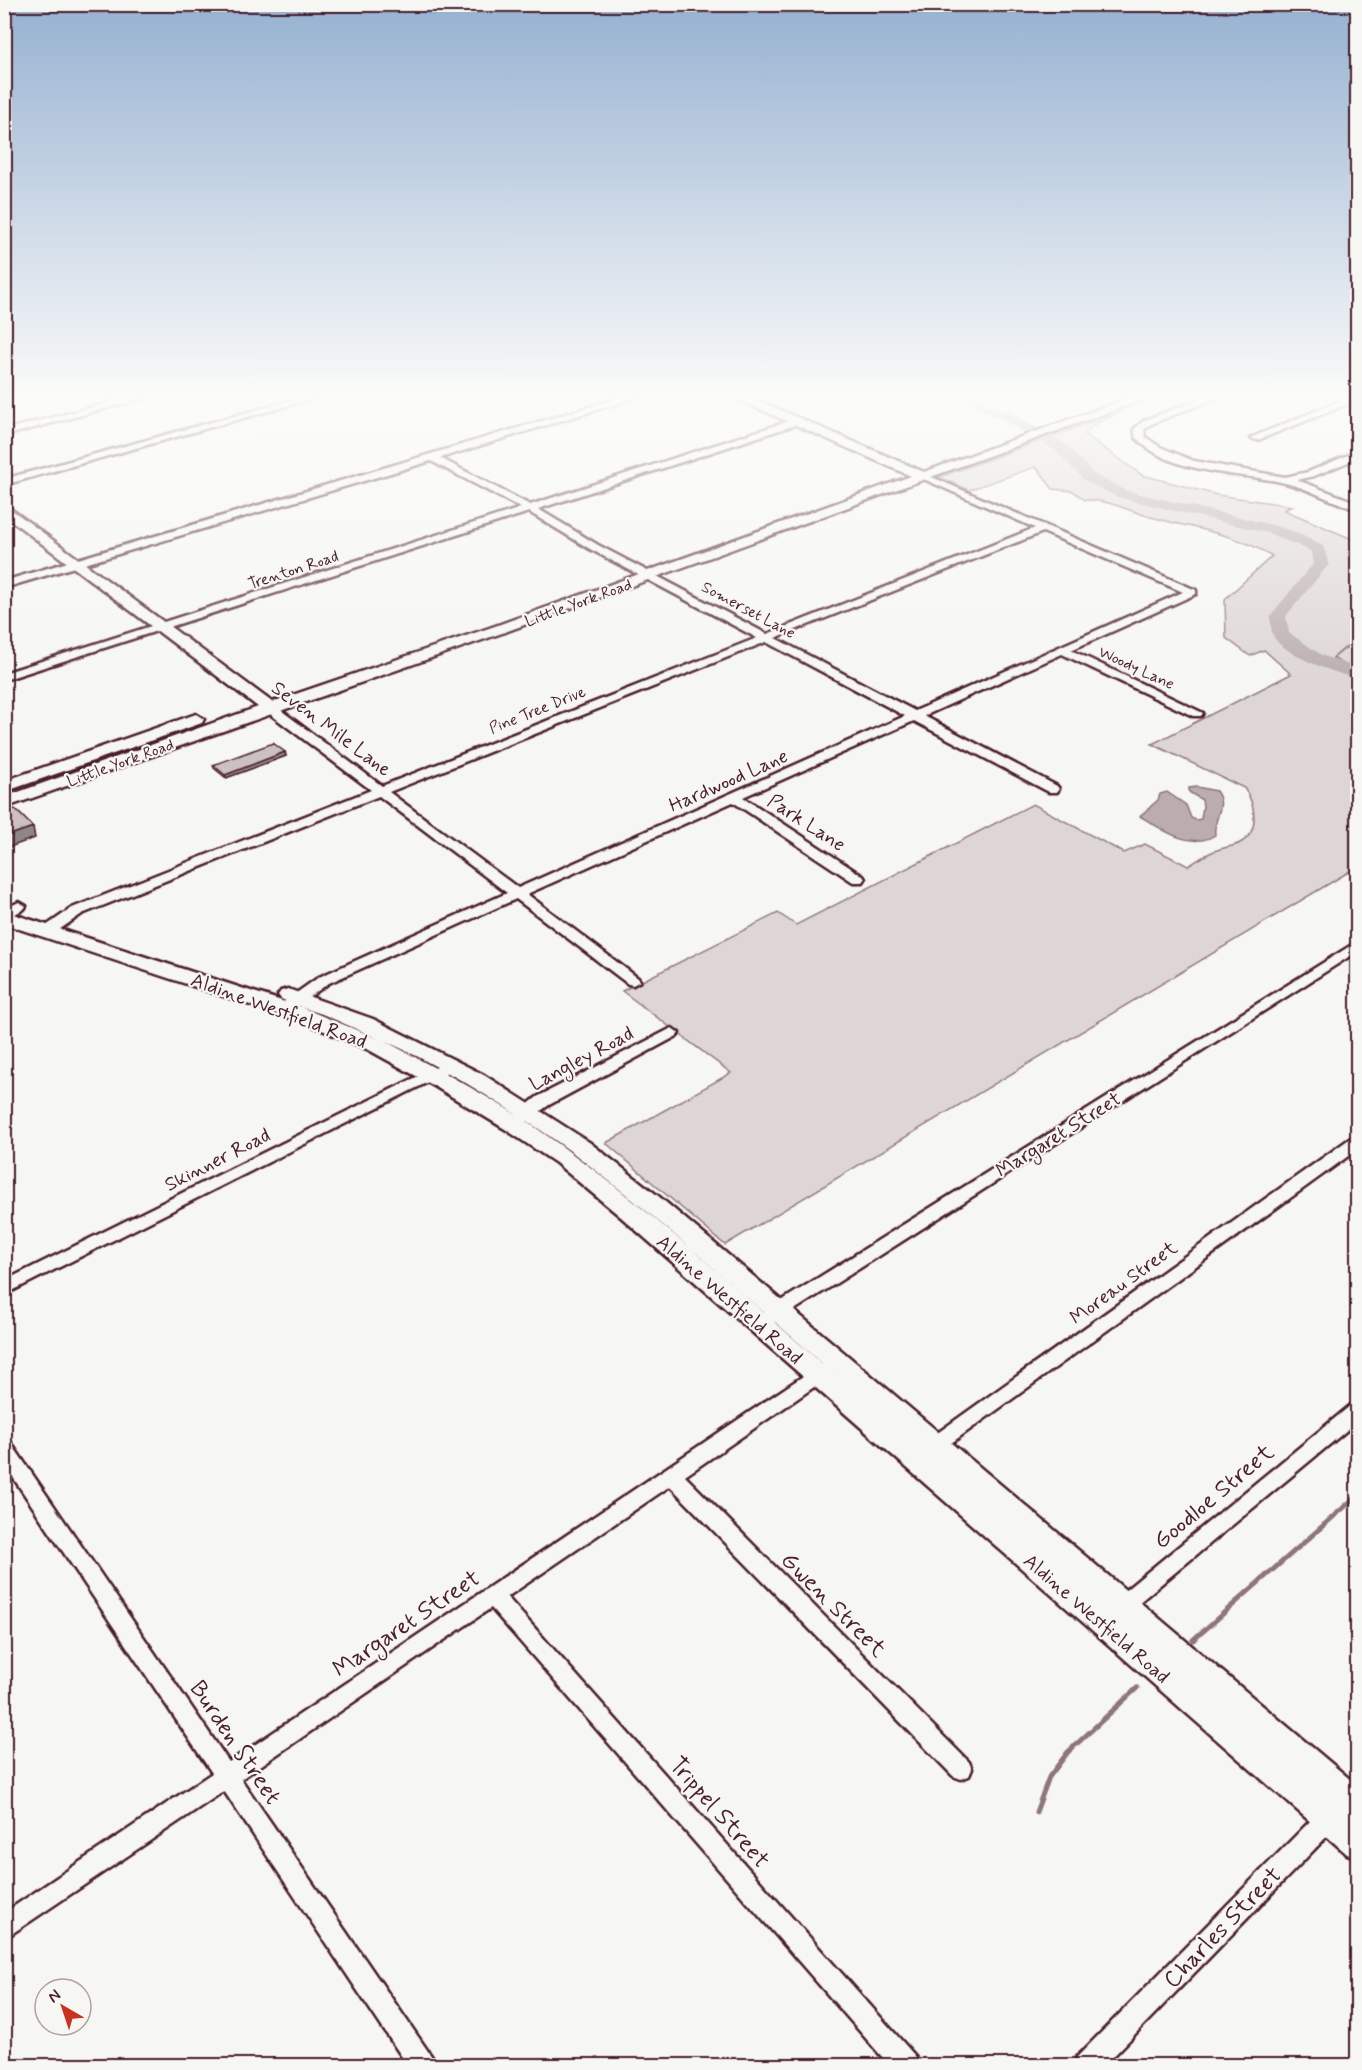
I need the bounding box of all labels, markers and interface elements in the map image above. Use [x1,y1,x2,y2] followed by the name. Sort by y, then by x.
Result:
[246,546,341,595] street label: Trenton Road
[522,574,635,632] street label: Little York Road
[698,577,799,644] street label: Somerset Lane
[1095,642,1178,695] street label: Woody Lane
[265,675,397,783] street label: Seven Mile Lane
[486,681,589,739] street label: Pine Tree Drive
[64,734,177,792] street label: Little York Road
[665,743,792,820] street label: Hardwood Lane
[762,788,850,859] street label: Park Lane
[187,967,370,1056] street label: Aldine Westfield Road
[525,1020,639,1099] street label: Langley Road
[991,1086,1127,1186] street label: Margaret Street
[160,1122,275,1199] street label: Skinner Road
[650,1229,808,1371] street label: Aldine Westfield Road
[1065,1235,1183,1331] street label: Moreau Street
[1147,1438,1281,1557] street label: Goodloe Street
[773,1546,892,1665] street label: Gwen Street
[1017,1548,1175,1690] street label: Aldine Westfield Road
[327,1563,488,1687] street label: Margaret Street
[182,1675,288,1811] street label: Burden Street
[662,1751,776,1875] street label: Trippel Street
[1157,1861,1289,1996] street label: Charles Street
[33,1977,93,2037] north arrow
[44,1985,65,2008] text: N

